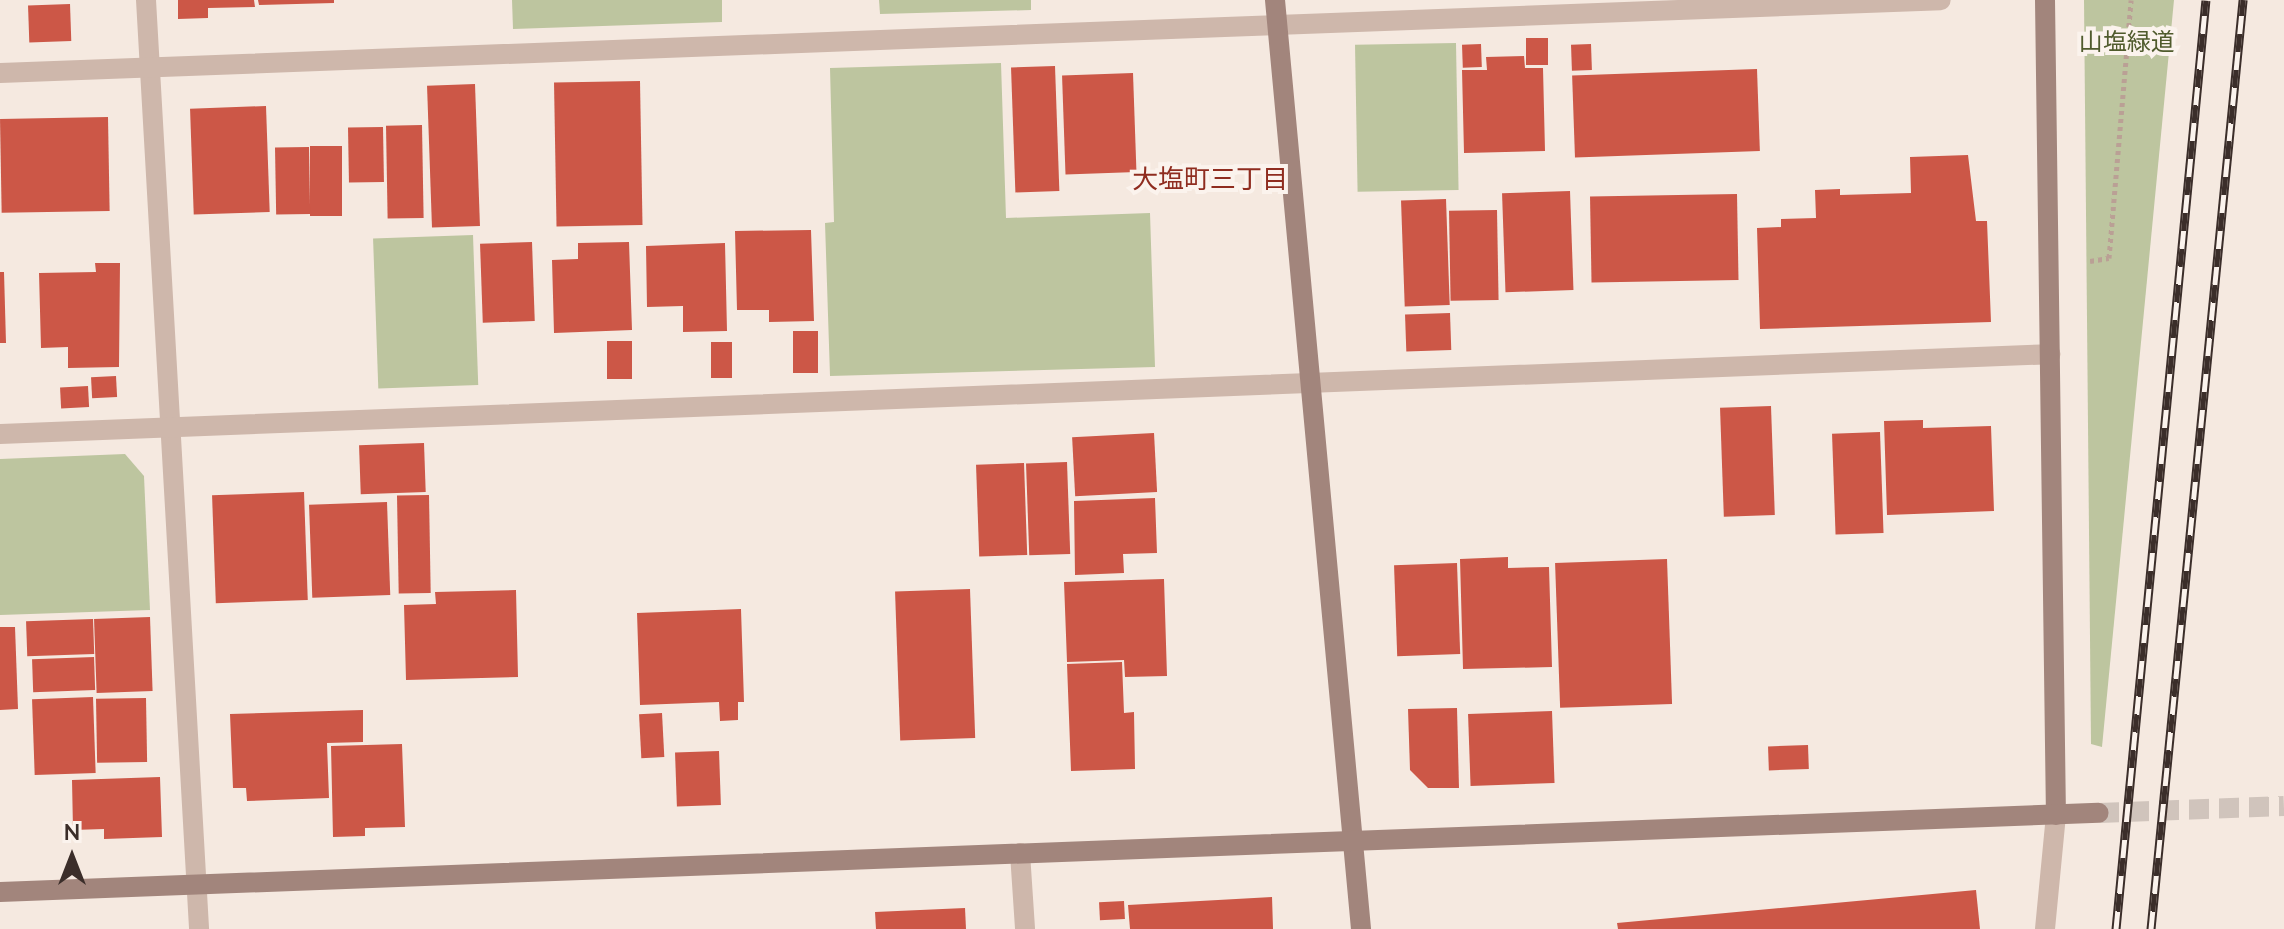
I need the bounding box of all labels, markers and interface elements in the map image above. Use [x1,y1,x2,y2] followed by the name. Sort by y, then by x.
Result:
[2079,29,2175,57] park label: 山塩緑道
[1132,164,1288,196] district label: 大塩町三丁目
[32,817,112,897] north arrow
[64,818,80,848] text: N

